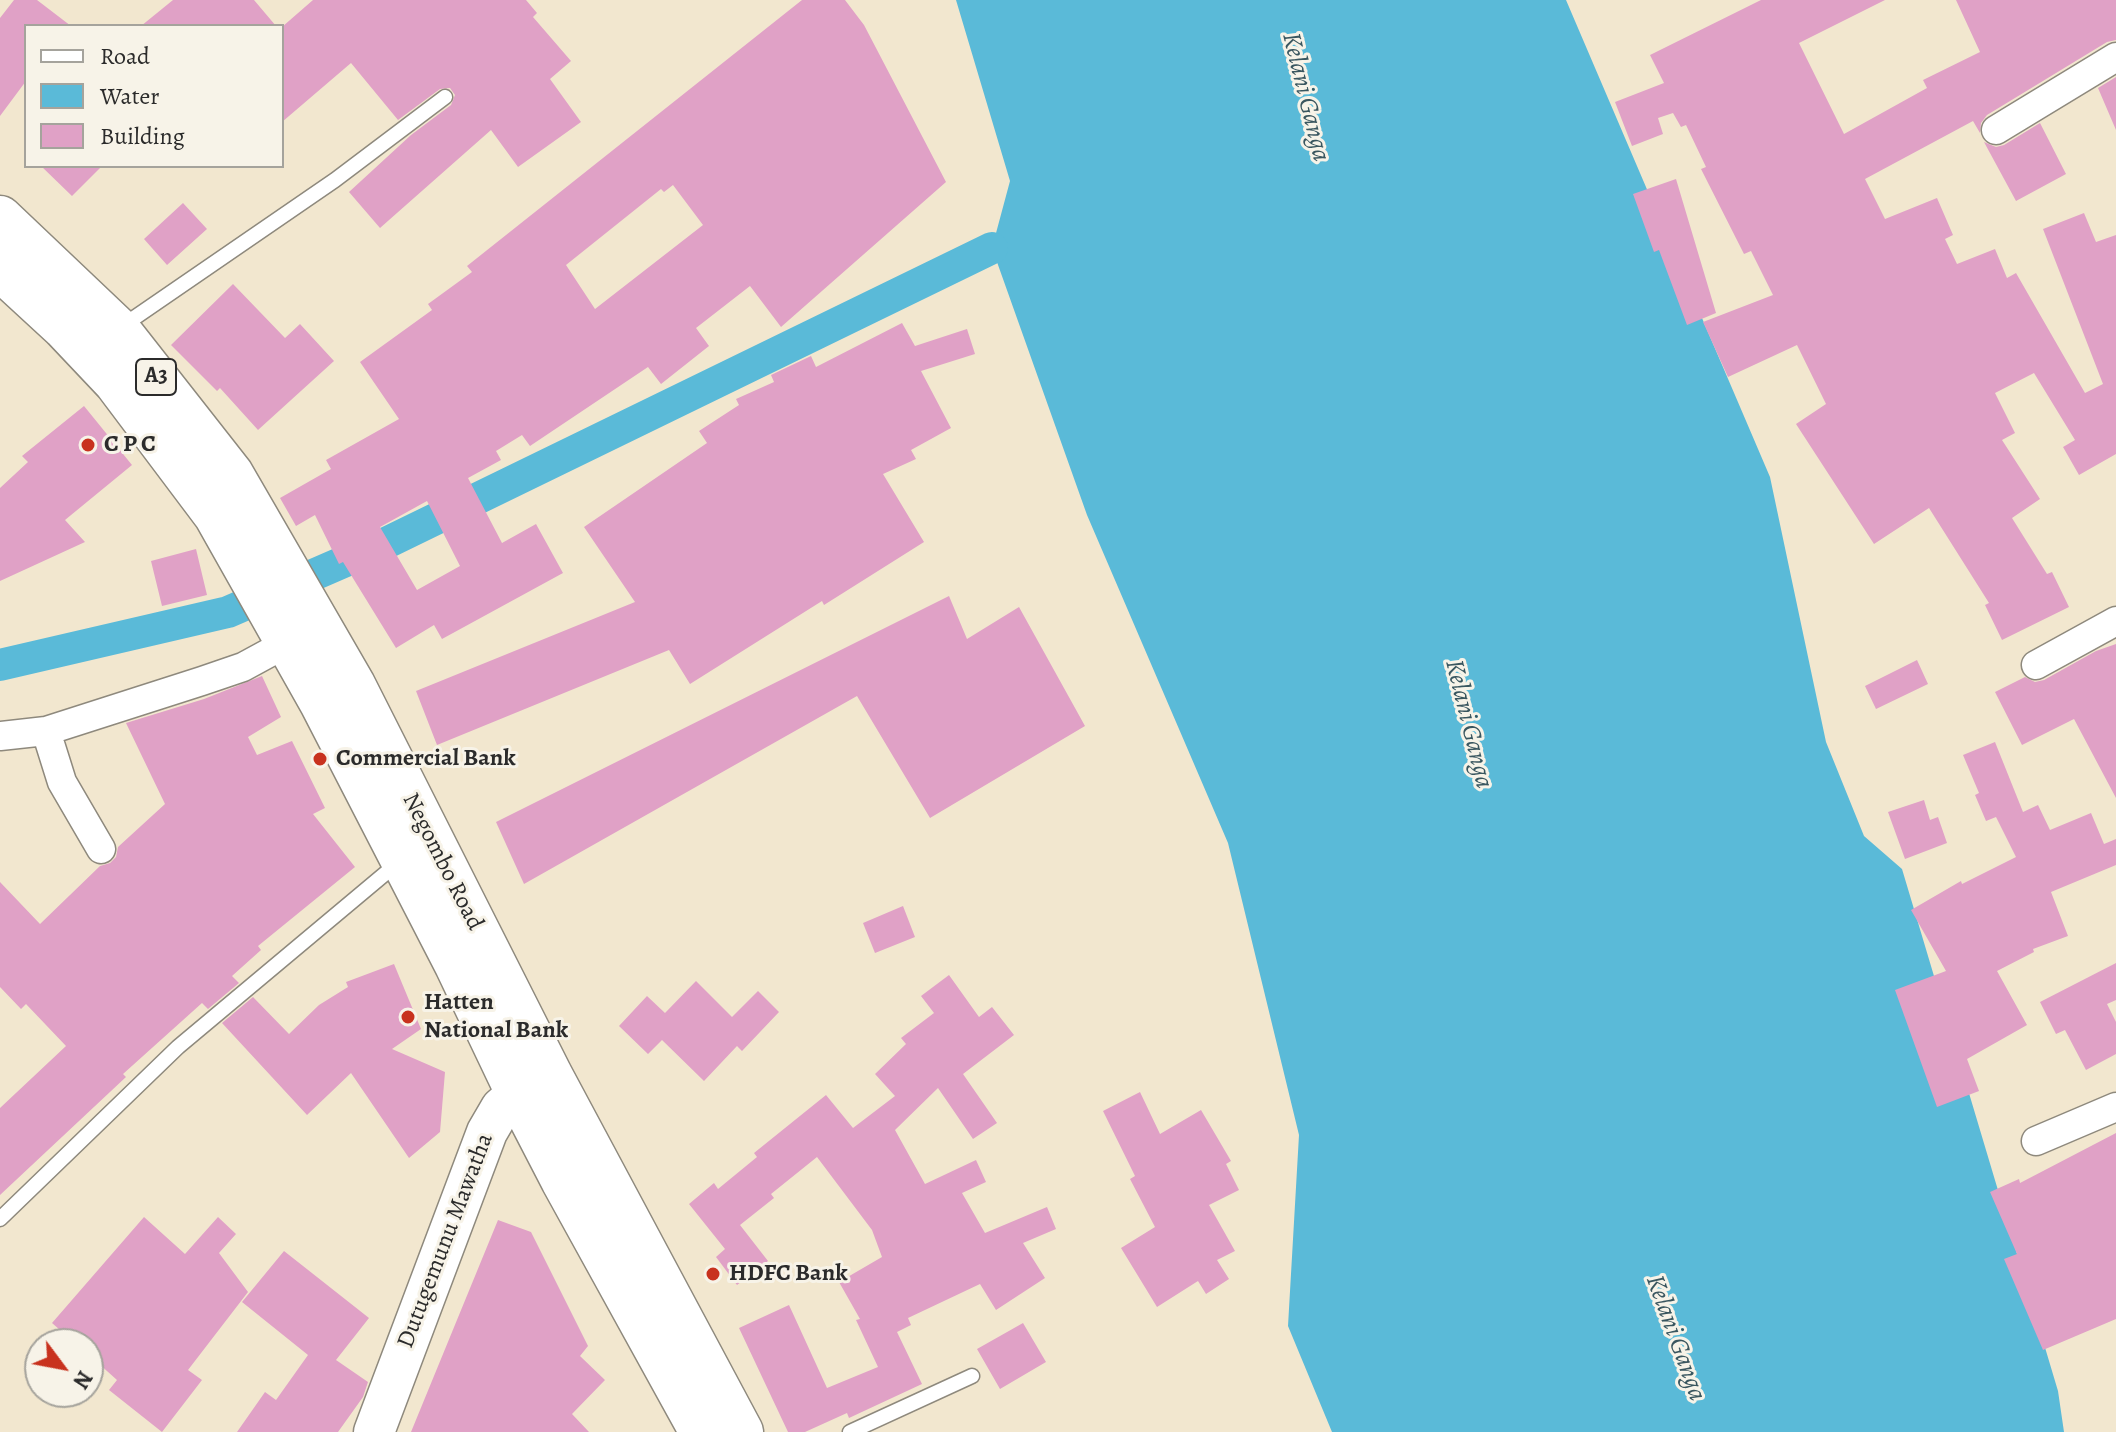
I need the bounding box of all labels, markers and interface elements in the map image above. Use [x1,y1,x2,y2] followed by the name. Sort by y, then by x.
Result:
[24,24,284,168] legend
[1274,29,1336,165] water label: Kelani Ganga
[100,40,150,72] text: Road
[100,80,160,112] text: Water
[100,120,185,152] text: Building
[136,359,176,395] road number: A3
[104,431,156,459] place label: C P C
[79,436,97,454] marker: C P C
[1437,656,1499,792] water label: Kelani Ganga
[336,745,516,773] place label: Commercial Bank
[311,750,329,768] marker: Commercial Bank
[395,789,489,935] street label: Negombo Road
[424,989,568,1045] place label: Hatten National Bank
[399,1008,417,1026] marker: Hatten National Bank
[392,1129,500,1353] street label: Dutugemunu Mawatha
[729,1260,848,1288] place label: HDFC Bank
[704,1265,722,1283] marker: HDFC Bank
[1638,1271,1712,1405] water label: Kelani Ganga
[24,1328,104,1408] north arrow
[66,1365,100,1394] text: N

